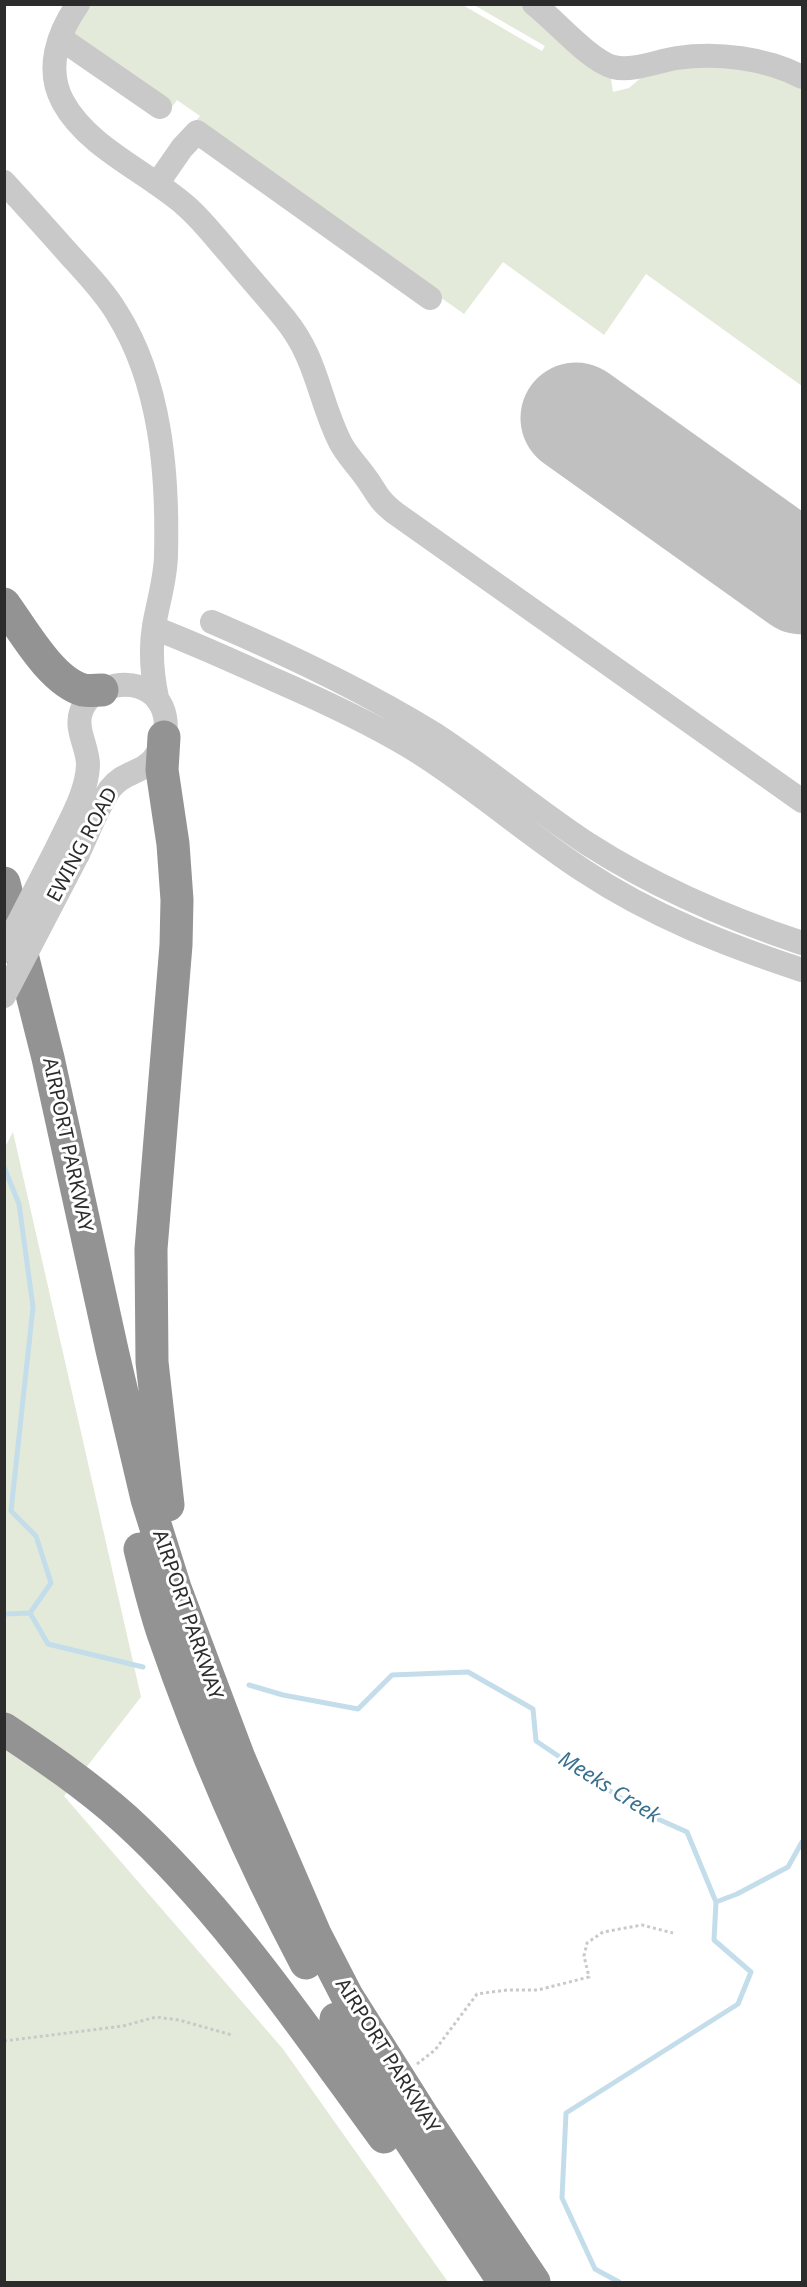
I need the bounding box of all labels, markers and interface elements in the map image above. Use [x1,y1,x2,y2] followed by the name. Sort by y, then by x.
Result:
[43,784,123,906] street label: EWING ROAD
[37,1056,97,1234] street label: AIRPORT PARKWAY
[147,1527,227,1703] street label: AIRPORT PARKWAY
[553,1747,665,1829] water label: Meeks Creek
[330,1974,444,2138] street label: AIRPORT PARKWAY

